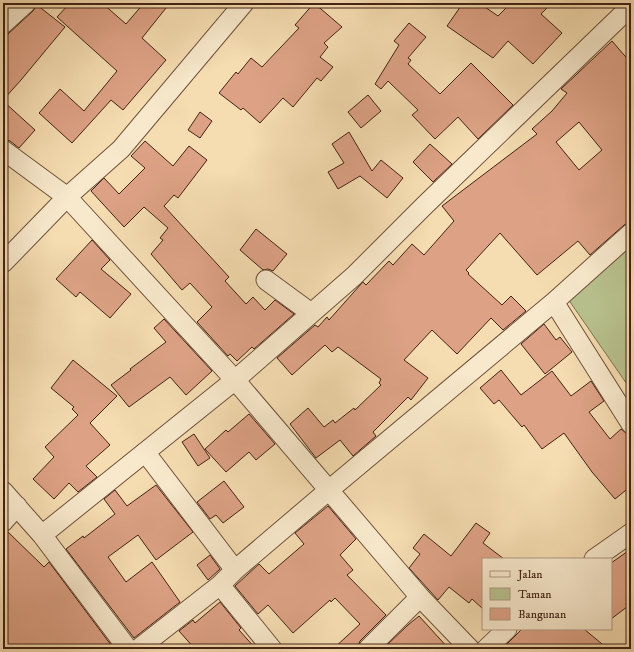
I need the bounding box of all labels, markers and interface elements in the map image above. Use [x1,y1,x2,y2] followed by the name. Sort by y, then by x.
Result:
[482,558,612,630] legend
[517,567,543,582] text: Jalan
[518,587,552,602] text: Taman
[518,607,567,622] text: Bangunan

